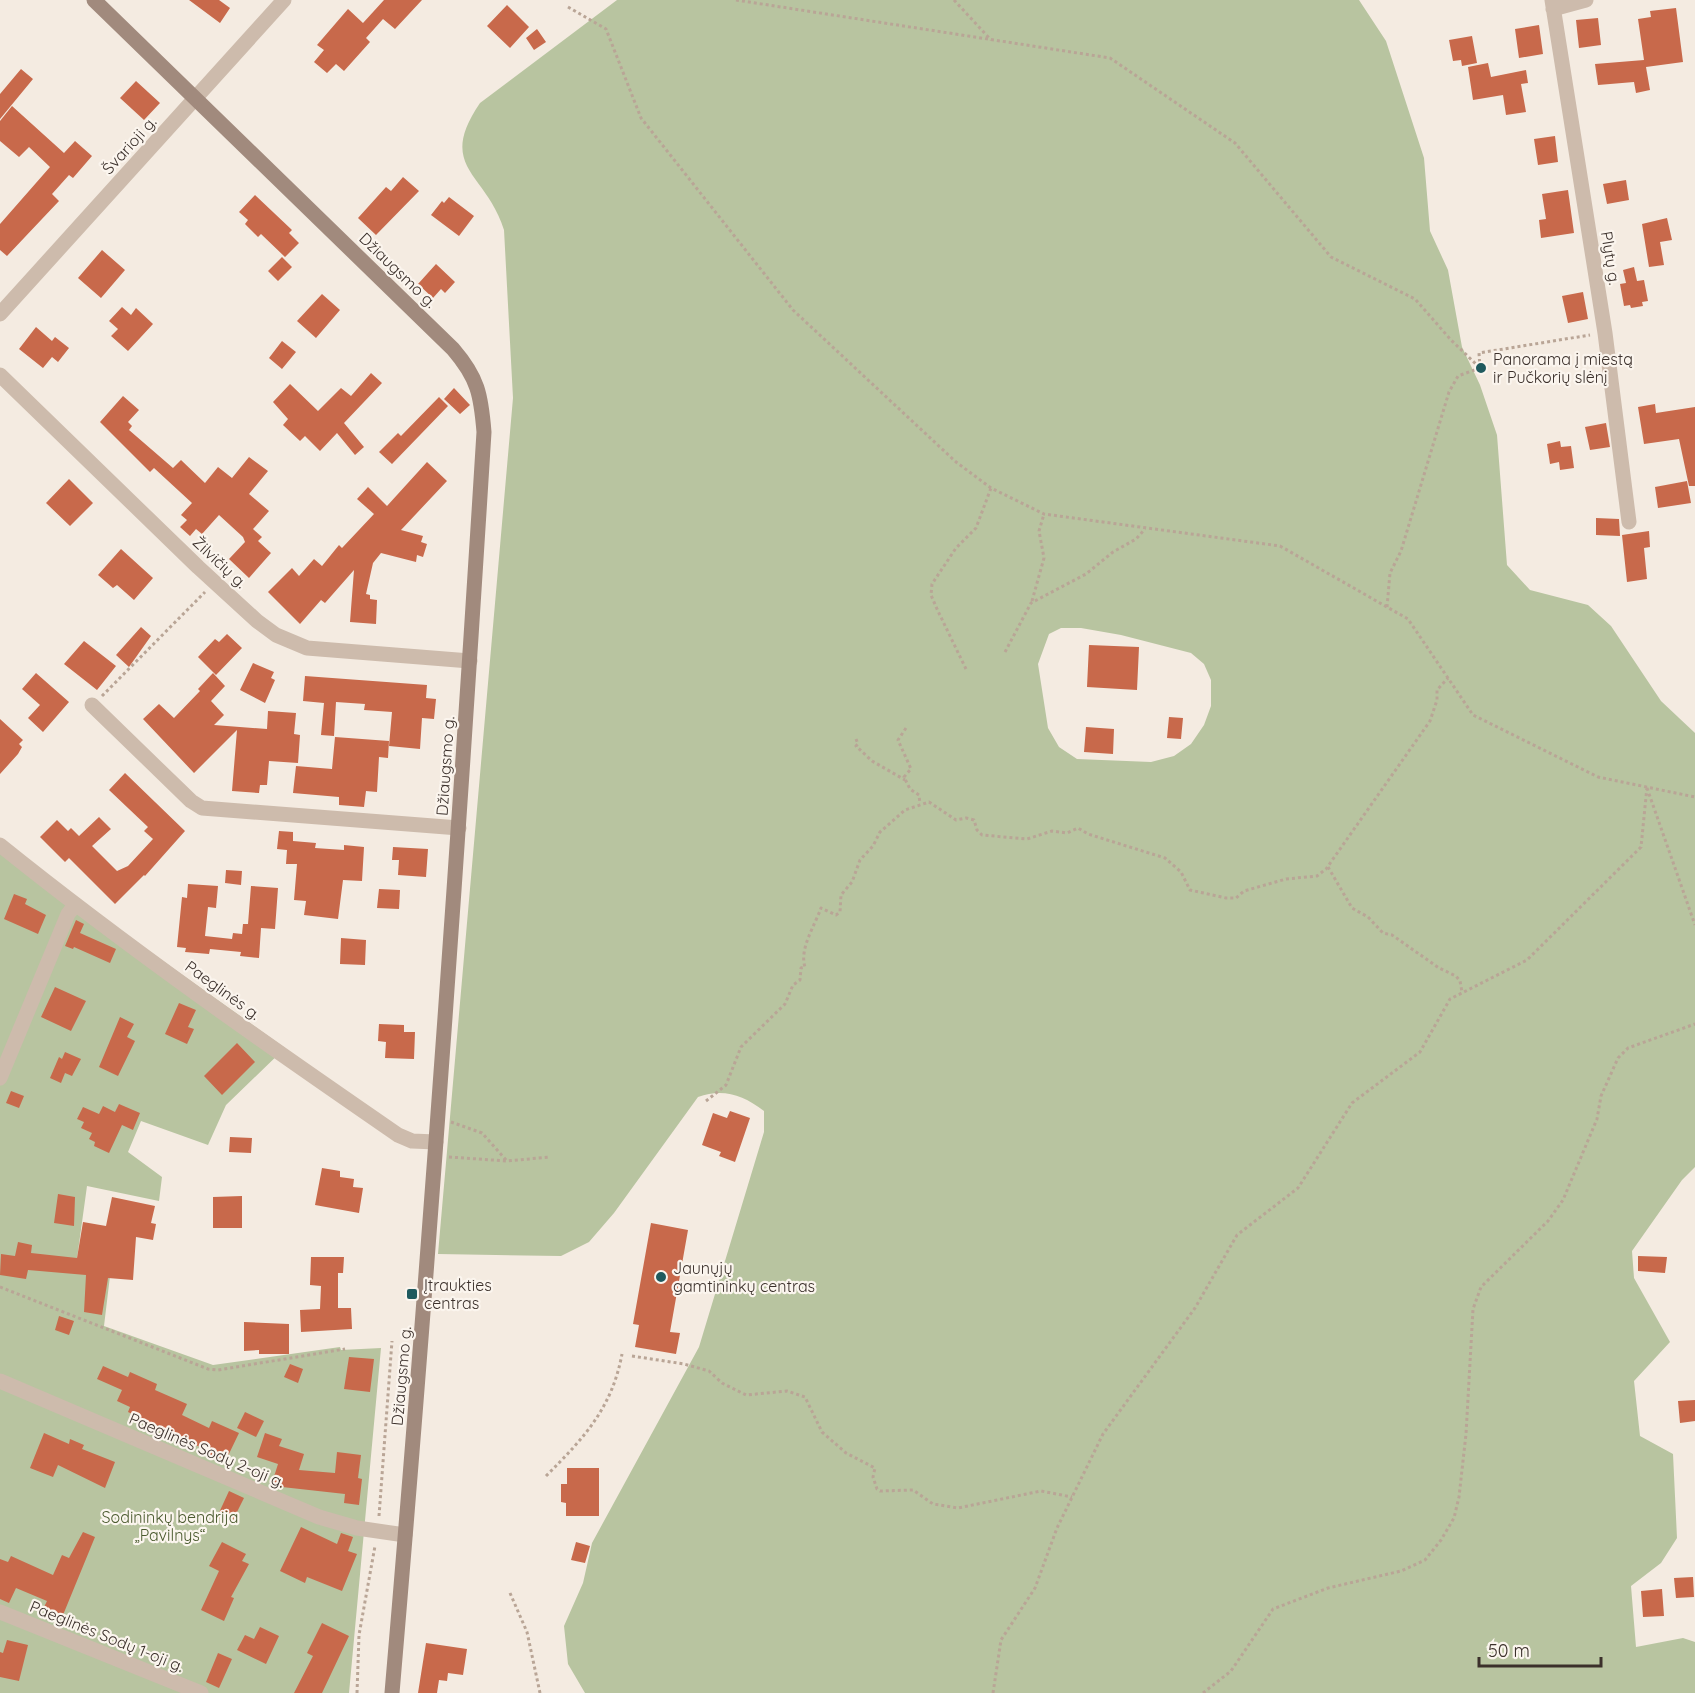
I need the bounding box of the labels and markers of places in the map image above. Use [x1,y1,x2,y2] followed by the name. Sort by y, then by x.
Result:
[1493,349,1633,387] place label: Panorama į miestą ir Pučkorių slėnį
[1474,361,1488,375] marker: Panorama į miestą ir Pučkorių slėnį
[673,1258,815,1296] place label: Jaunųjų gamtininkų centras
[654,1270,668,1284] marker: Jaunųjų gamtininkų centras
[424,1275,492,1313] place label: Įtraukties centras
[405,1287,419,1301] marker: Įtraukties centras

